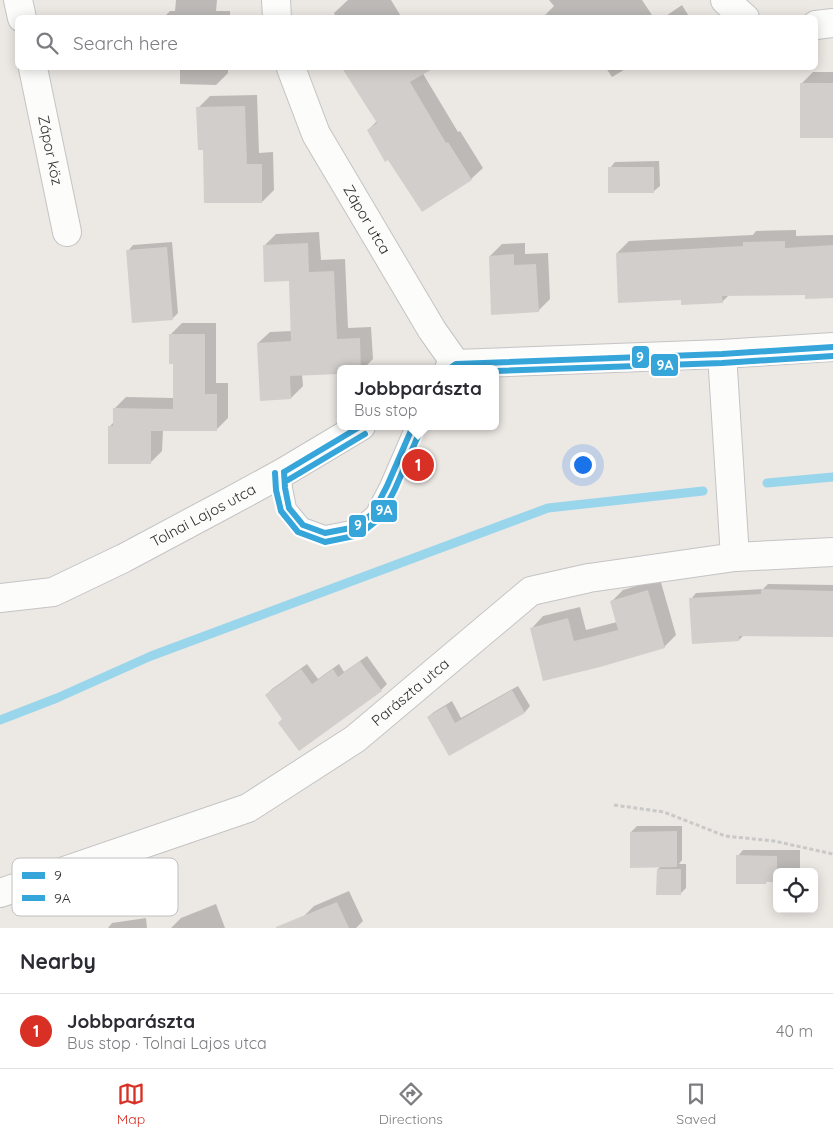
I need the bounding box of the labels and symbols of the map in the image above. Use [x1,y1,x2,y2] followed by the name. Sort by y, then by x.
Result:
[34,113,67,187] street label: Zápor köz
[339,181,395,257] street label: Zápor utca
[631,345,650,369] line badge: 9
[636,348,644,366] text: 9
[650,353,679,377] line badge: 9A
[657,356,673,374] text: 9A
[402,446,434,484] pin: 1
[570,452,596,478] your location
[147,479,259,551] street label: Tolnai Lajos utca
[370,499,398,523] line badge: 9A
[376,501,392,519] text: 9A
[348,514,367,538] line badge: 9
[354,516,362,534] text: 9
[367,654,453,730] street label: Parászta utca
[12,858,178,916] legend
[54,866,62,884] text: 9
[54,889,71,907] text: 9A

